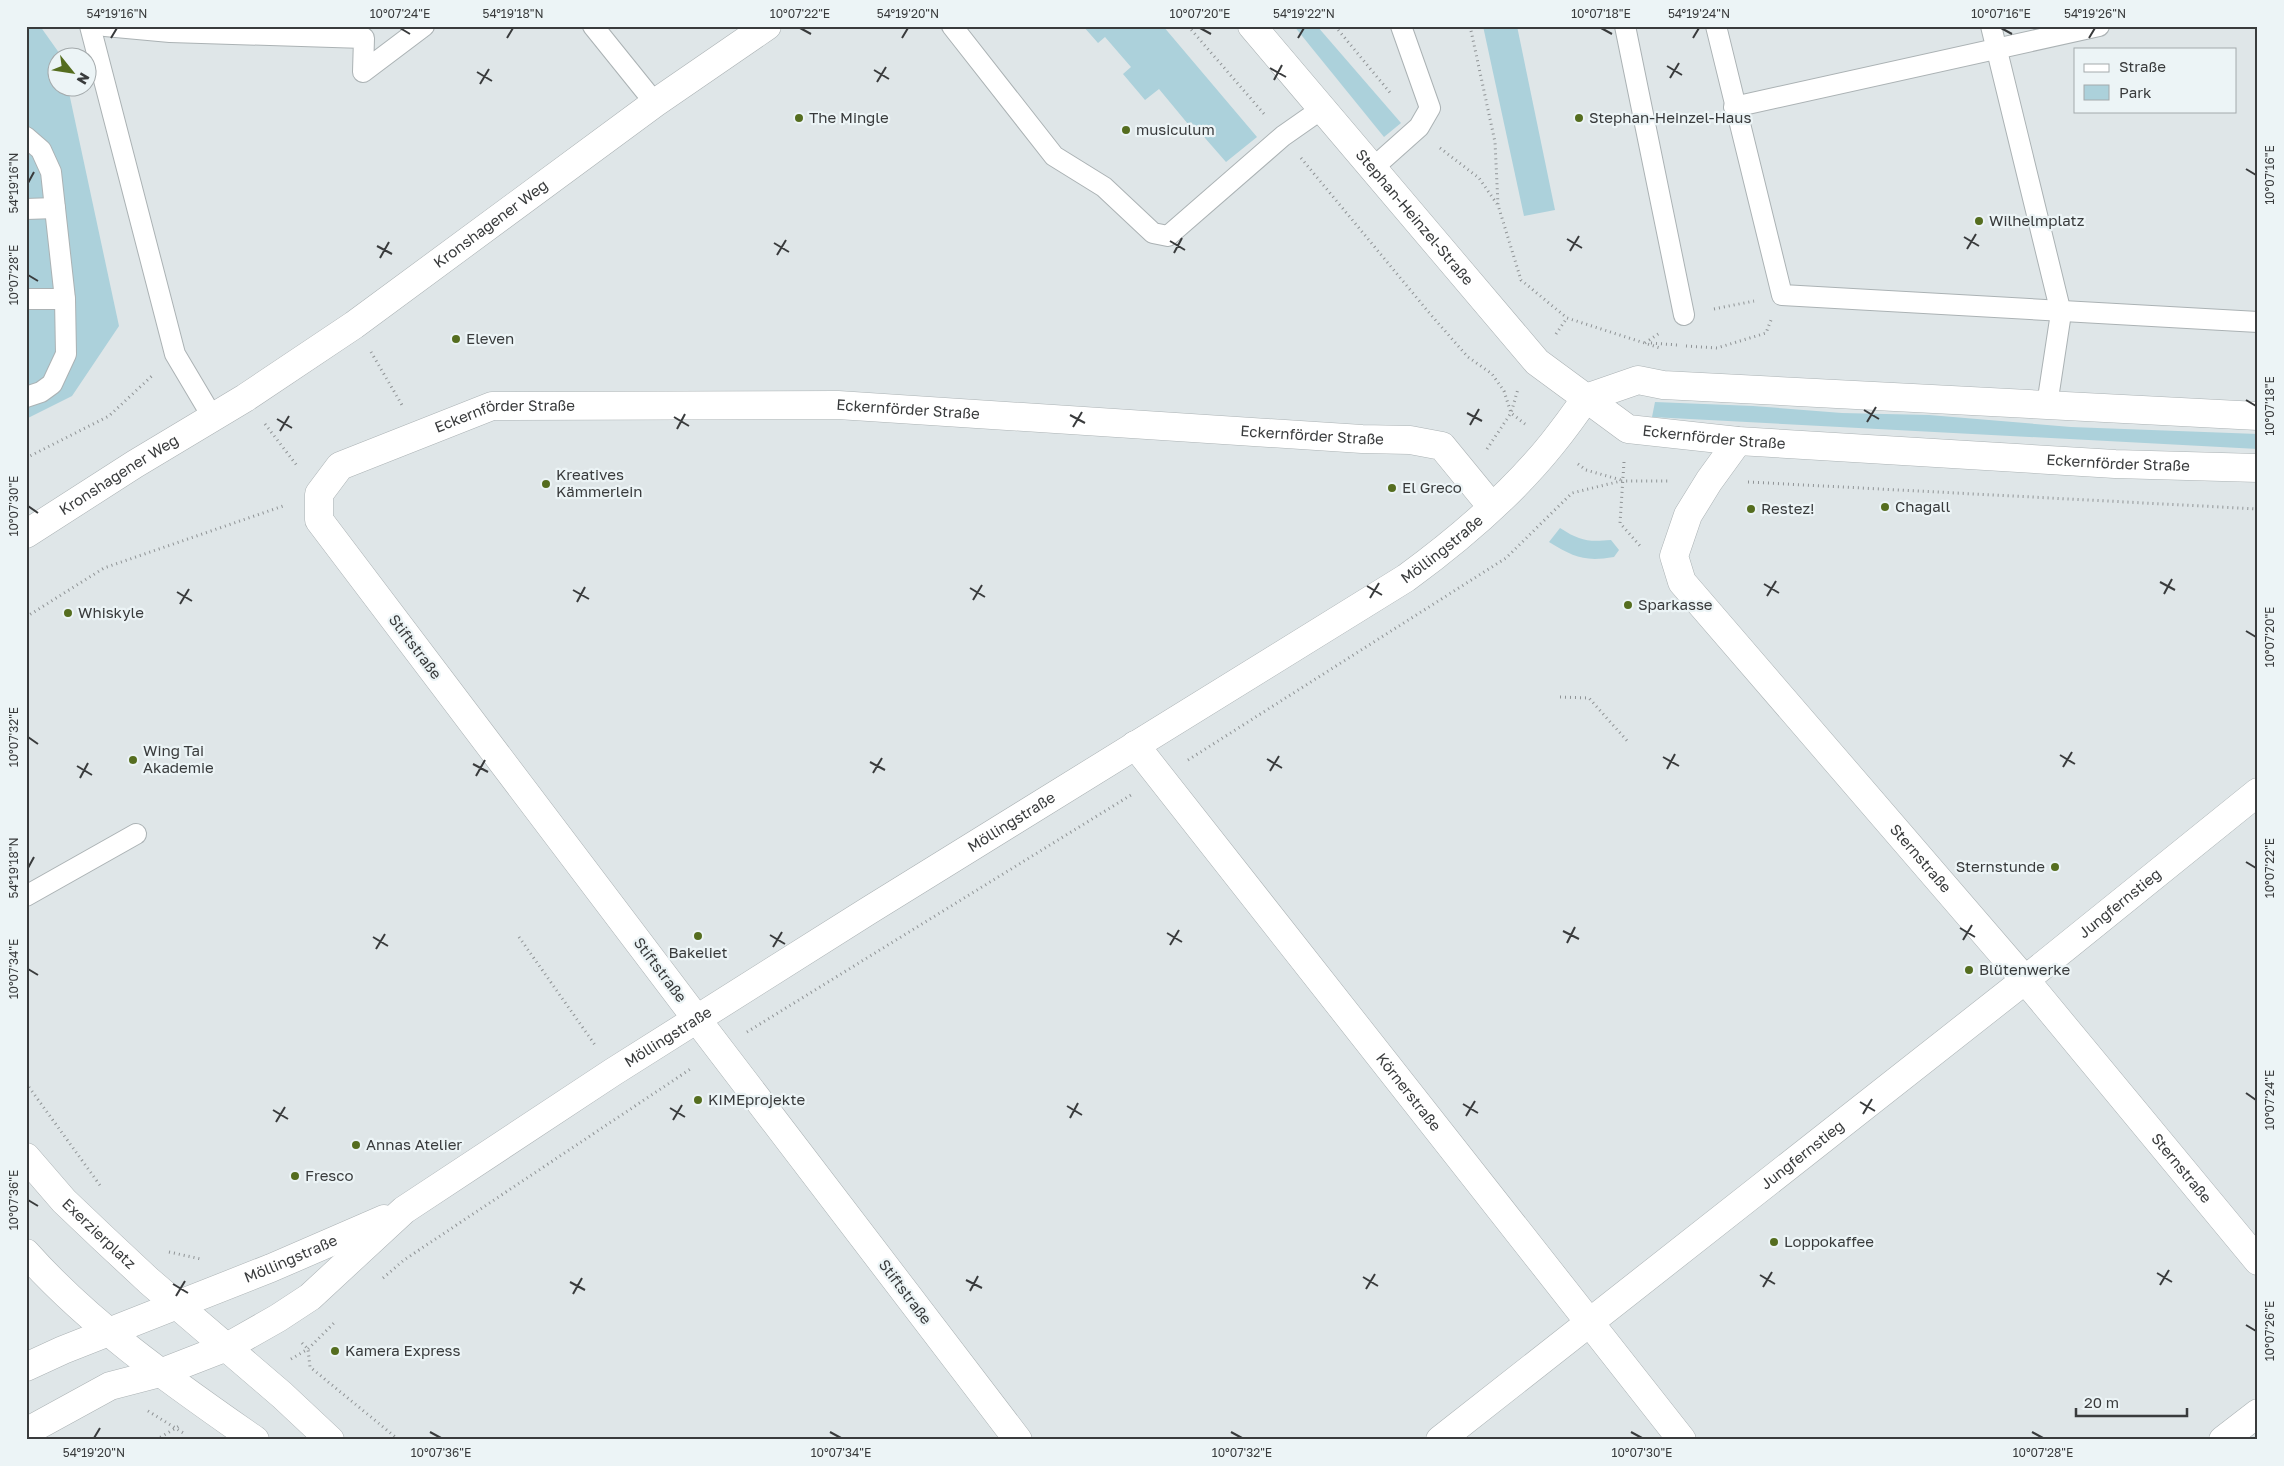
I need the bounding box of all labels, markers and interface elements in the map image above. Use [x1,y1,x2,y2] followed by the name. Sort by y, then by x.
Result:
[87,6,147,21] text: 54°19'16"N
[370,6,430,21] text: 10°07'24"E
[482,6,544,21] text: 54°19'18"N
[770,6,830,21] text: 10°07'22"E
[877,6,939,21] text: 54°19'20"N
[1170,6,1230,21] text: 10°07'20"E
[1273,6,1335,21] text: 54°19'22"N
[1571,6,1631,21] text: 10°07'18"E
[1668,6,1730,21] text: 54°19'24"N
[1971,6,2031,21] text: 10°07'16"E
[2064,6,2126,21] text: 54°19'26"N
[48,48,98,98] north arrow
[2074,48,2236,112] legend
[2119,57,2166,75] text: Straße
[74,70,94,88] text: N
[2119,83,2152,101] text: Park
[809,108,889,126] place label: The Mingle
[1589,108,1751,126] place label: Stephan-Heinzel-Haus
[793,112,805,124] marker: The Mingle
[1573,112,1585,124] marker: Stephan-Heinzel-Haus
[1136,120,1215,138] place label: musiculum
[1120,124,1132,136] marker: musiculum
[1352,145,1478,289] street label: Stephan-Heinzel-Straße
[2262,145,2277,205] text: 10°07'16"E
[6,153,21,213] text: 54°19'16"N
[430,175,551,271] street label: Kronshagener Weg
[1989,211,2085,229] place label: Wilhelmplatz
[1973,215,1985,227] marker: Wilhelmplatz
[6,245,21,305] text: 10°07'28"E
[466,329,514,347] place label: Eleven
[450,333,462,345] marker: Eleven
[2262,376,2277,436] text: 10°07'18"E
[836,395,981,422] street label: Eckernförder Straße
[432,396,575,436] street label: Eckernförder Straße
[1240,421,1384,447] street label: Eckernförder Straße
[1642,421,1786,452] street label: Eckernförder Straße
[55,430,181,518] street label: Kronshagener Weg
[2046,450,2190,474] street label: Eckernförder Straße
[556,465,642,500] place label: Kreatives Kämmerlein
[6,476,21,536] text: 10°07'30"E
[540,478,552,490] marker: Kreatives Kämmerlein
[1402,478,1462,496] place label: El Greco
[1386,482,1398,494] marker: El Greco
[1895,497,1950,515] place label: Chagall
[1761,499,1815,517] place label: Restez!
[1879,501,1891,513] marker: Chagall
[1745,503,1757,515] marker: Restez!
[1397,510,1486,587] street label: Möllingstraße
[1638,595,1713,613] place label: Sparkasse
[1622,599,1634,611] marker: Sparkasse
[78,603,144,621] place label: Whiskyle
[62,607,74,619] marker: Whiskyle
[2262,607,2277,667] text: 10°07'20"E
[386,610,446,683] street label: Stiftstraße
[6,707,21,767] text: 10°07'32"E
[143,741,214,776] place label: Wing Tai Akademie
[127,754,139,766] marker: Wing Tai Akademie
[964,787,1058,855] street label: Möllingstraße
[1887,820,1956,896] street label: Sternstraße
[6,837,21,899] text: 54°19'18"N
[2262,838,2277,898] text: 10°07'22"E
[1956,857,2045,875] place label: Sternstunde
[2049,861,2061,873] marker: Sternstunde
[2074,864,2164,941] street label: Jungfernstieg
[692,930,704,942] marker: Bakeliet
[631,933,691,1006] street label: Stiftstraße
[6,939,21,999] text: 10°07'34"E
[669,943,727,961] place label: Bakeliet
[1979,960,2070,978] place label: Blütenwerke
[1963,964,1975,976] marker: Blütenwerke
[621,1002,715,1071] street label: Möllingstraße
[1373,1049,1446,1135] street label: Körnerstraße
[2262,1070,2277,1130] text: 10°07'24"E
[708,1090,806,1108] place label: KIMEprojekte
[692,1094,704,1106] marker: KIMEprojekte
[1757,1116,1847,1193] street label: Jungfernstieg
[2148,1129,2216,1206] street label: Sternstraße
[366,1135,462,1153] place label: Annas Atelier
[350,1139,362,1151] marker: Annas Atelier
[305,1166,353,1184] place label: Fresco
[6,1170,21,1230] text: 10°07'36"E
[289,1170,301,1182] marker: Fresco
[59,1194,140,1272] street label: Exerzierplatz
[241,1230,340,1286] street label: Möllingstraße
[1784,1232,1874,1250] place label: Loppokaffee
[1768,1236,1780,1248] marker: Loppokaffee
[876,1255,936,1328] street label: Stiftstraße
[2262,1301,2277,1361] text: 10°07'26"E
[345,1341,461,1359] place label: Kamera Express
[329,1345,341,1357] marker: Kamera Express
[2076,1386,2188,1418] scale bar
[2084,1393,2119,1411] text: 20 m
[63,1445,125,1460] text: 54°19'20"N
[411,1445,471,1460] text: 10°07'36"E
[811,1445,871,1460] text: 10°07'34"E
[1212,1445,1272,1460] text: 10°07'32"E
[1612,1445,1672,1460] text: 10°07'30"E
[2013,1445,2073,1460] text: 10°07'28"E

